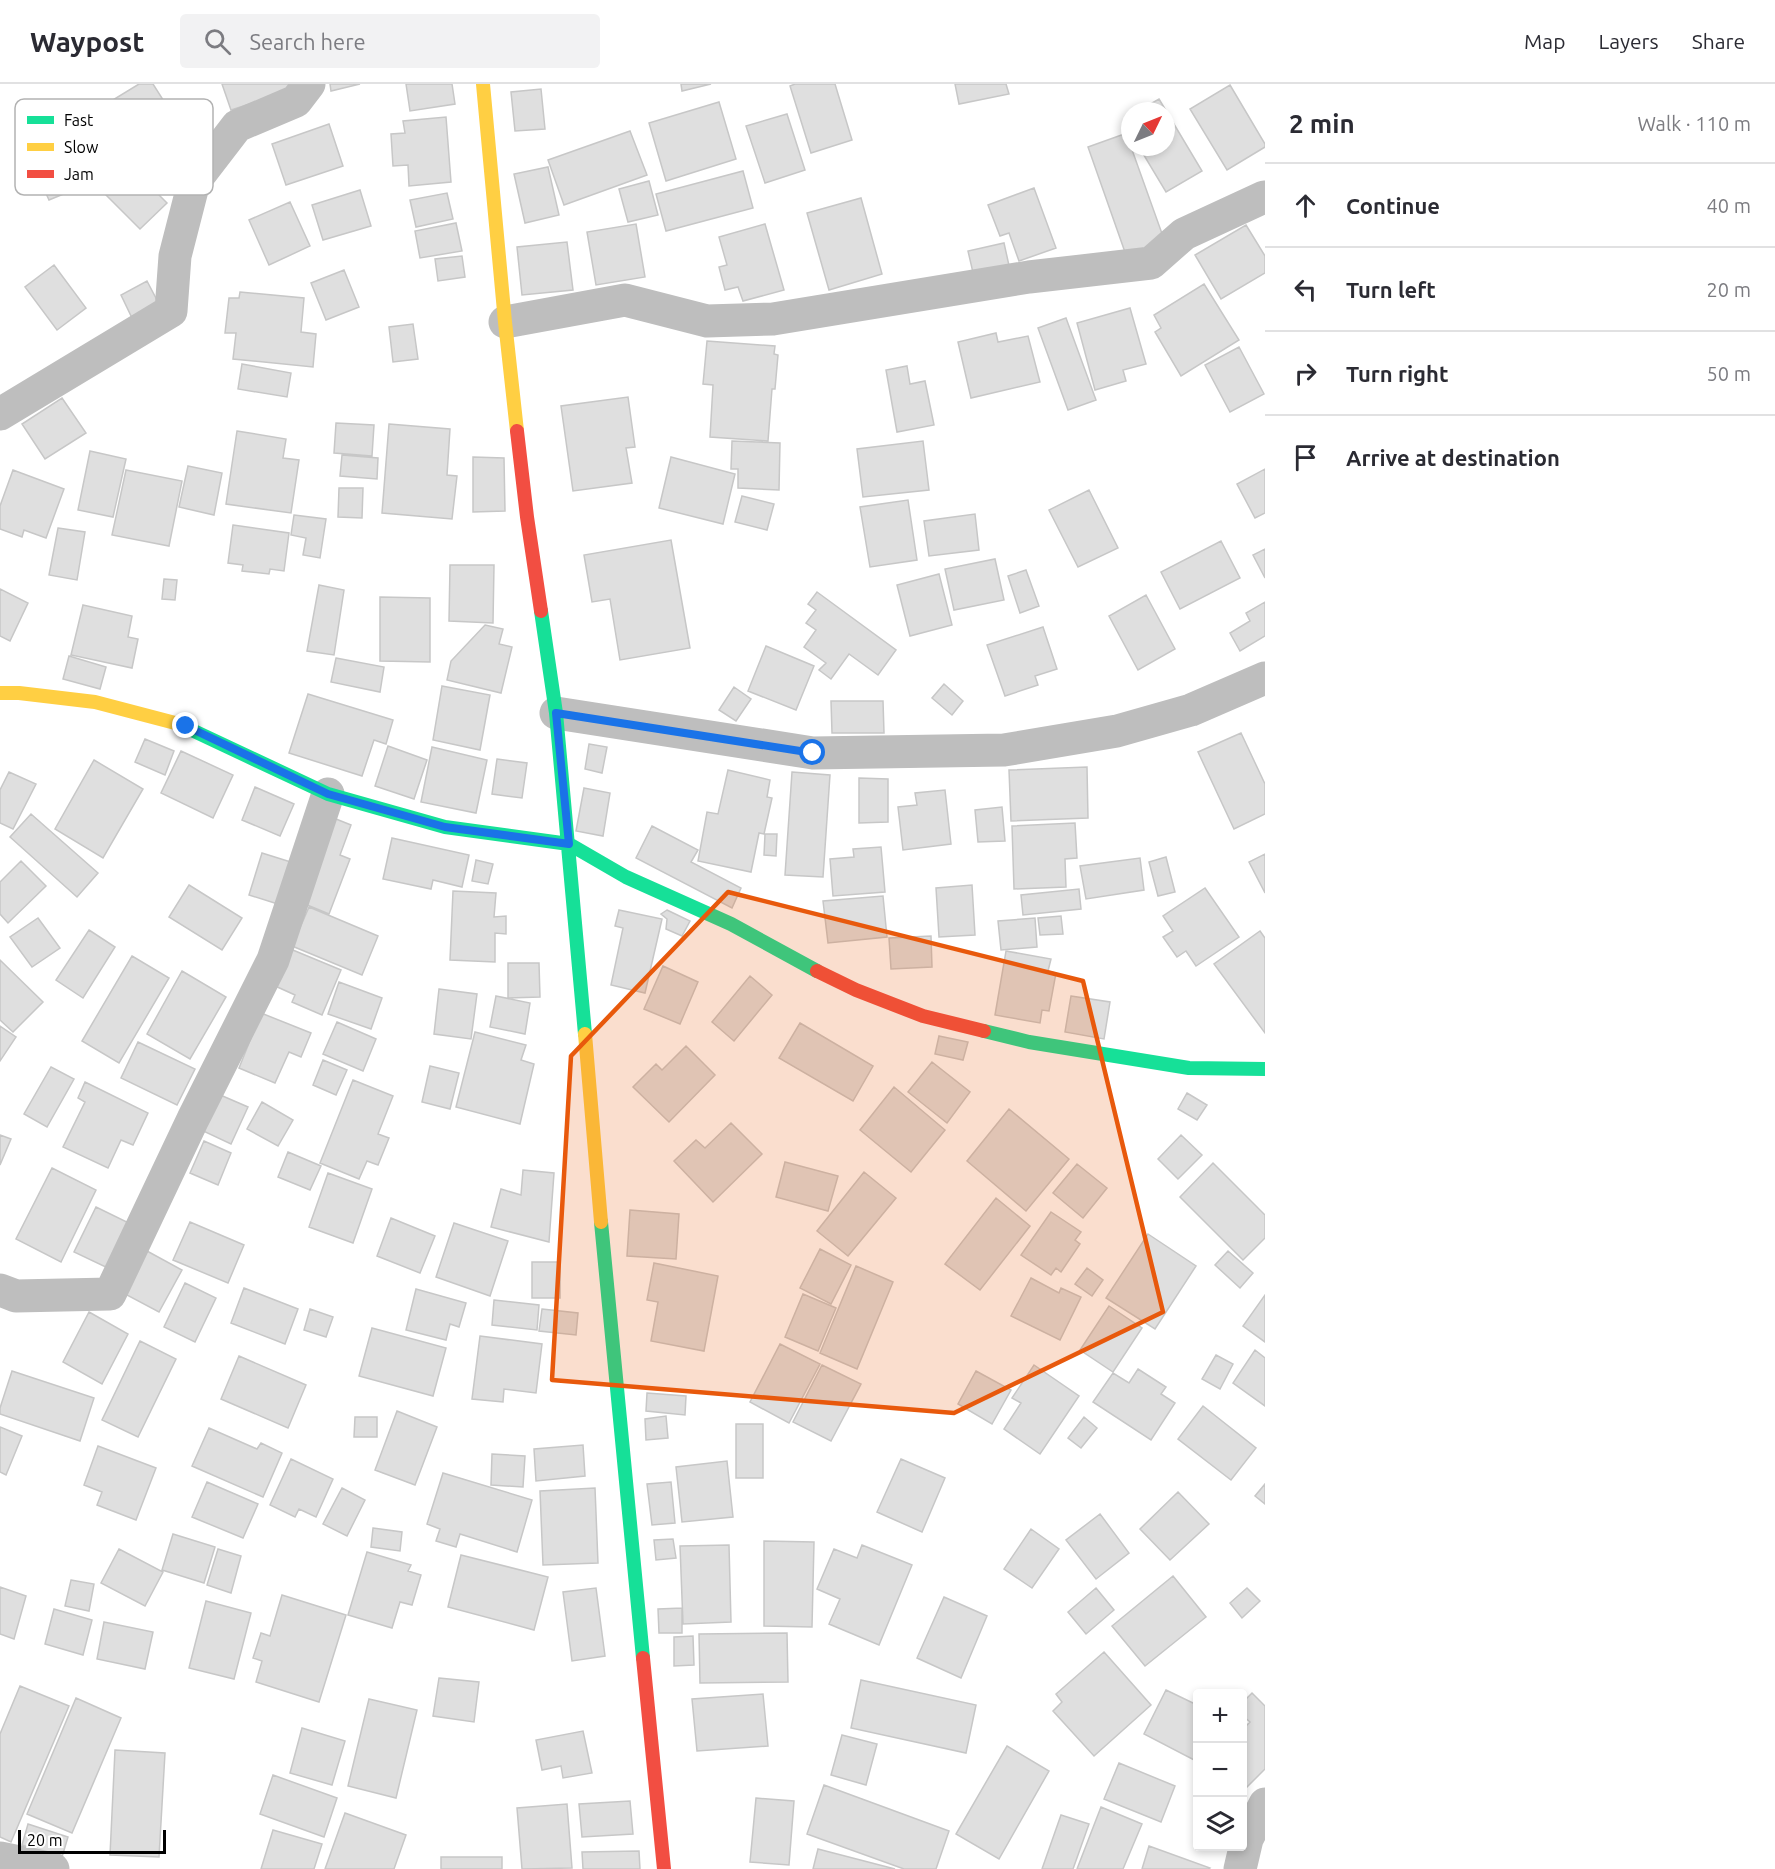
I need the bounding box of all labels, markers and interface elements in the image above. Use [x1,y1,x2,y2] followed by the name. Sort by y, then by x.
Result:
[180,14,600,68] search box
[201,25,234,58] icon: search
[30,26,144,57] text: Waypost
[249,29,366,54] text: Search here
[1524,29,1565,53] text: Map
[1598,29,1659,53] text: Layers
[1692,29,1745,53] text: Share
[15,99,213,195] legend
[1121,102,1175,156] north arrow
[1289,109,1355,138] text: 2 min
[64,111,94,129] text: Fast
[1638,112,1751,135] text: Walk · 110 m
[64,138,99,156] text: Slow
[64,165,94,183] text: Jam
[1289,189,1322,222] icon: ahead
[1346,193,1440,218] text: Continue
[1707,194,1751,217] text: 40 m
[1289,273,1322,306] icon: left
[1346,277,1436,302] text: Turn left
[1707,278,1751,301] text: 20 m
[1289,357,1322,390] icon: right
[1346,361,1448,386] text: Turn right
[1707,362,1751,385] text: 50 m
[1289,441,1322,474] icon: arrive
[1346,445,1560,470] text: Arrive at destination
[172,712,198,738] route end
[799,739,825,765] route start
[1193,1689,1247,1851] map controls
[1193,1689,1247,1743] button: +
[1193,1743,1247,1797] button: −
[1193,1797,1247,1851] button: layers
[18,1827,166,1854] scale bar
[27,1831,63,1849] text: 20 m

